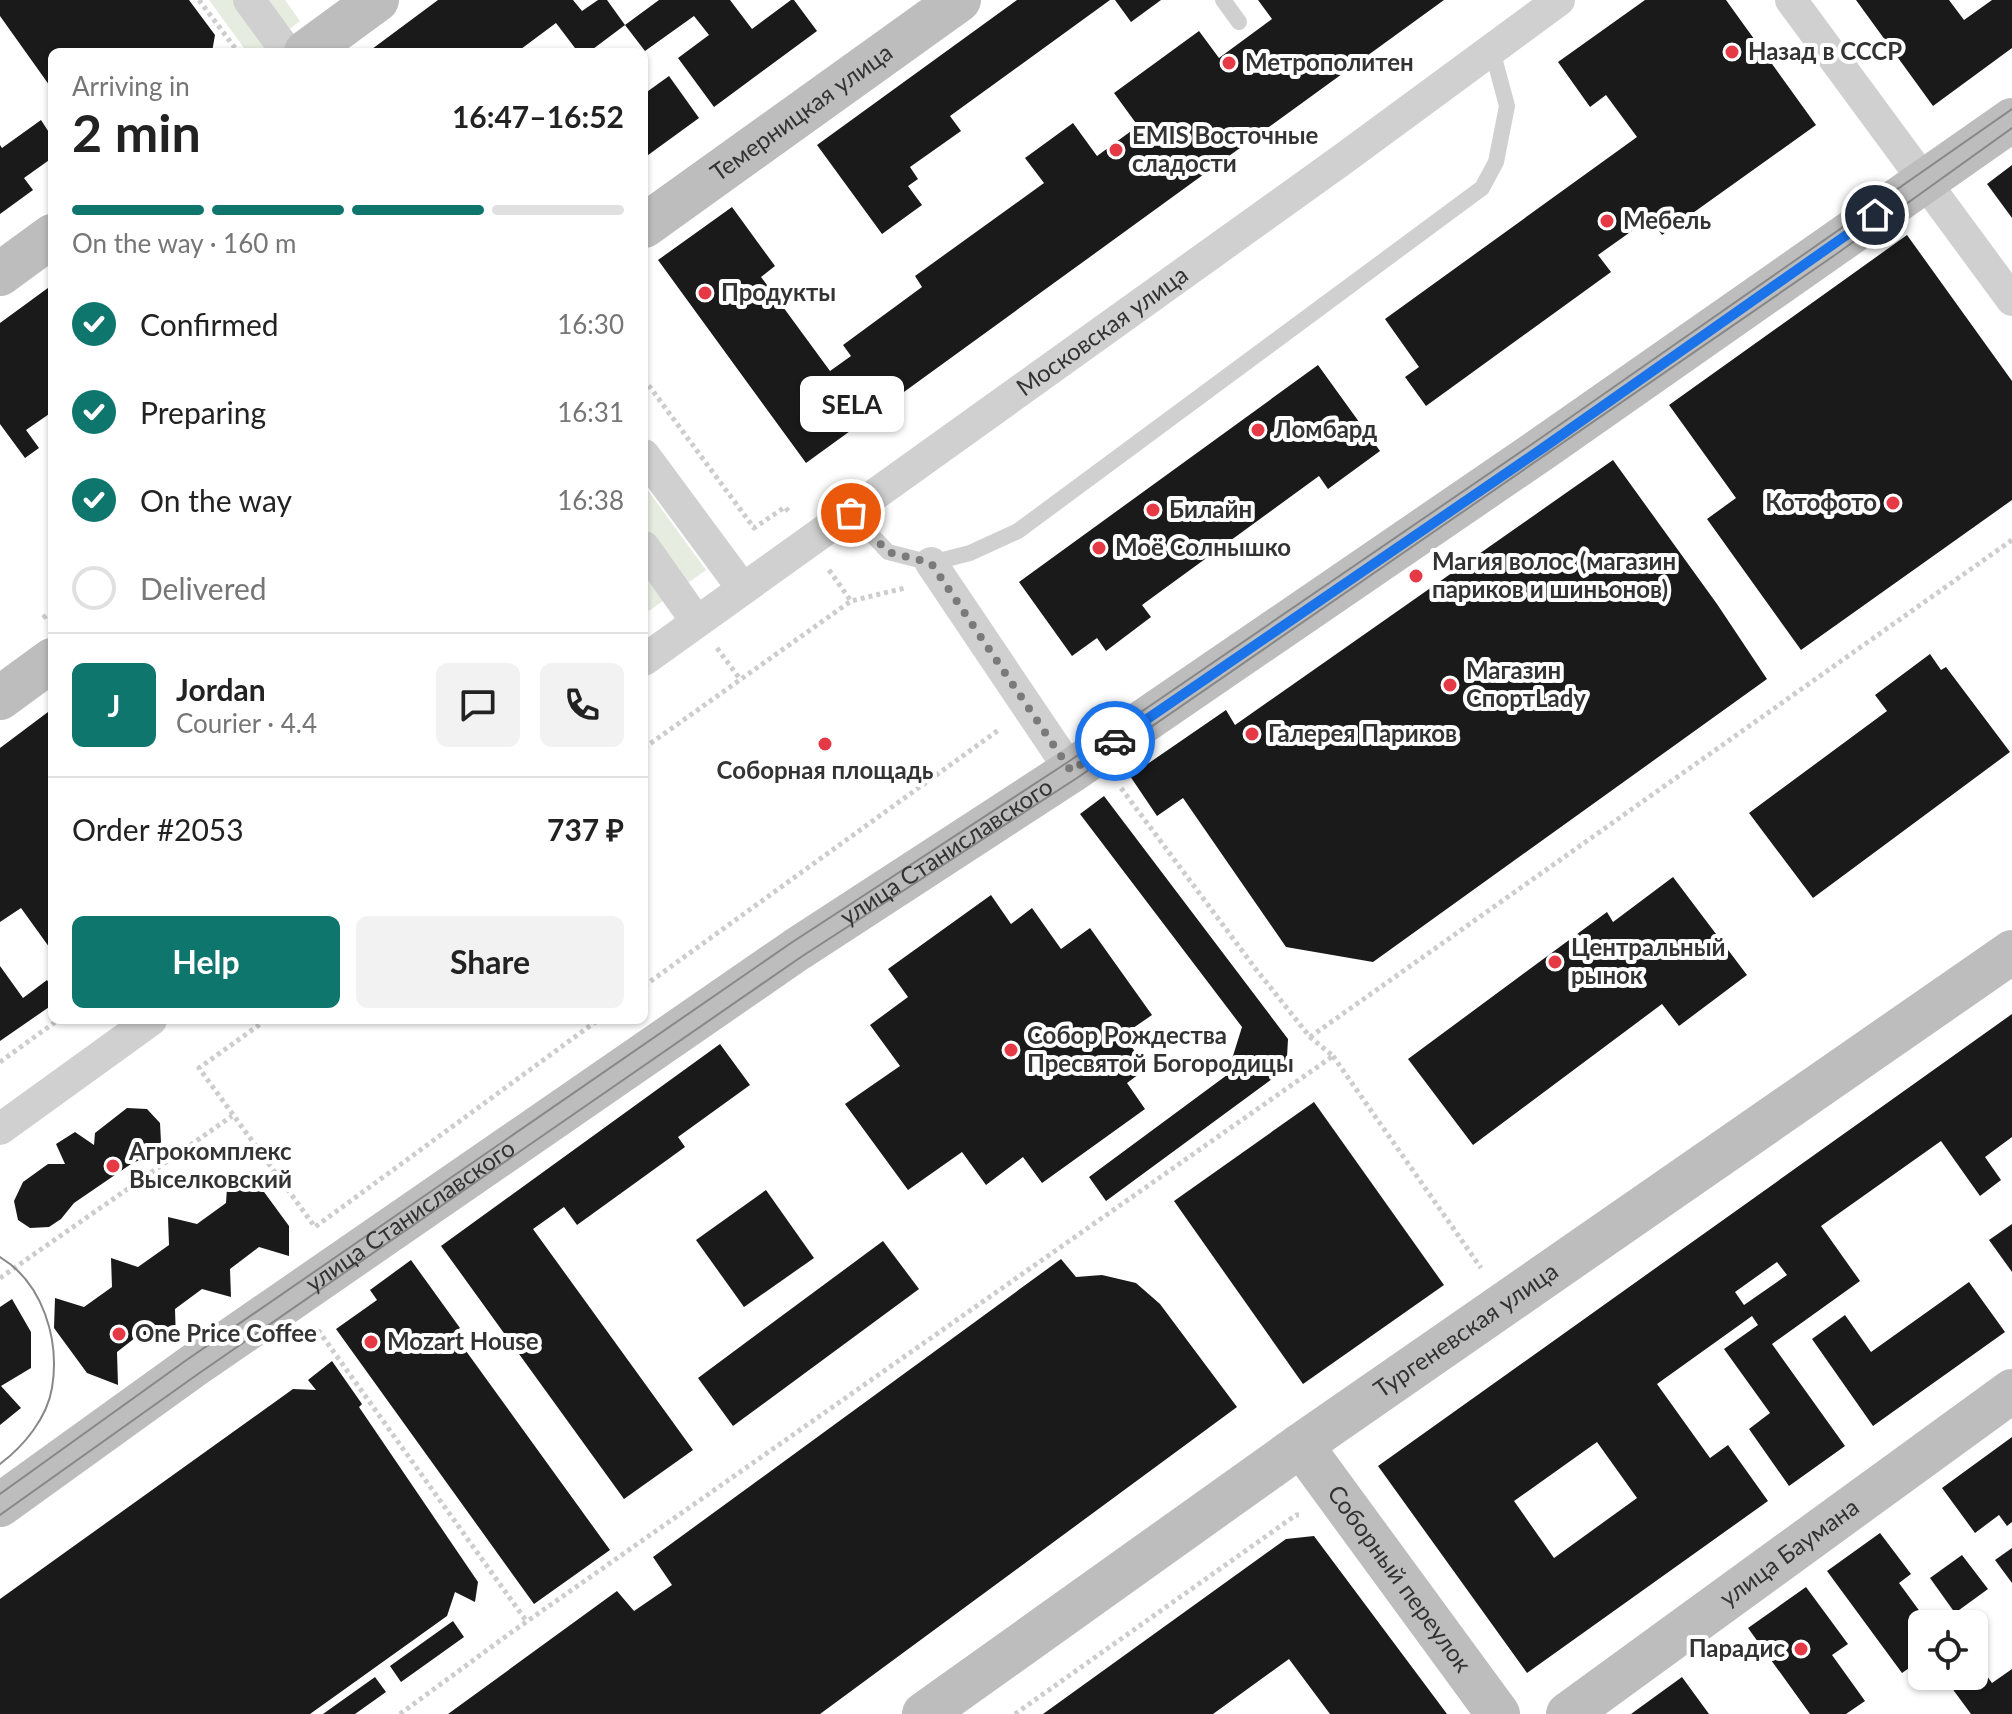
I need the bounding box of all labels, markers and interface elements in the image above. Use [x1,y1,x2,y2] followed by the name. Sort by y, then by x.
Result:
[1748,36,1902,65] place label: Назад в СССР
[704,37,897,187] street label: Темерницкая улица
[1723,43,1741,61] marker: Назад в СССР
[1245,47,1414,76] place label: Метрополитен
[1220,54,1238,72] marker: Метрополитен
[72,70,190,102] text: Arriving in
[452,98,624,134] text: 16:47–16:52
[72,101,201,163] text: 2 min
[1132,120,1318,177] place label: EMIS Восточные сладости
[1107,141,1125,159] marker: EMIS Восточные сладости
[1841,181,1909,249] pin
[1853,193,1897,237] icon: home
[1623,205,1711,234] place label: Мебель
[1598,212,1616,230] marker: Мебель
[72,227,296,259] text: On the way · 160 m
[1010,259,1193,401] street label: Московская улица
[721,277,836,306] place label: Продукты
[696,284,714,302] marker: Продукты
[72,302,116,346] icon: check
[140,306,279,342] text: Confirmed
[557,308,624,340] text: 16:30
[799,377,903,433] callout: SELA
[822,388,882,420] text: SELA
[72,390,116,434] icon: check
[140,394,266,430] text: Preparing
[557,396,624,428] text: 16:31
[1273,414,1377,443] place label: Ломбард
[1249,421,1267,439] marker: Ломбард
[72,478,116,522] icon: check
[817,479,885,547] pin
[140,482,292,518] text: On the way
[557,484,624,516] text: 16:38
[1765,487,1877,516] place label: Котофото
[829,491,873,535] icon: bag
[1169,494,1252,523] place label: Билайн
[1884,494,1902,512] marker: Котофото
[1144,501,1162,519] marker: Билайн
[1115,532,1291,561] place label: Моё Солнышко
[1090,539,1108,557] marker: Моё Солнышко
[1432,546,1676,603] place label: Магия волос (магазин париков и шиньонов)
[1407,567,1425,585] marker: Магия волос (магазин париков и шиньонов)
[140,570,267,606] text: Delivered
[1466,655,1586,712] place label: Магазин СпортLady
[436,663,520,747] button: chat
[540,663,624,747] button: phone
[176,671,266,707] text: Jordan
[1441,676,1459,694] marker: Магазин СпортLady
[108,687,120,723] text: J
[1075,701,1155,781] courier
[176,707,317,739] text: Courier · 4.4
[1268,718,1457,747] place label: Галерея Париков
[1093,719,1137,763] icon: car
[1243,725,1261,743] marker: Галерея Париков
[816,735,834,753] marker: Соборная площадь
[717,755,934,784] place label: Соборная площадь
[834,771,1057,931] street label: улица Станиславского
[72,811,244,847] text: Order #2053
[547,811,624,847] text: 737 ₽
[72,916,340,1008] button: Help
[356,916,624,1008] button: Share
[1571,932,1726,989] place label: Центральный рынок
[1546,953,1564,971] marker: Центральный рынок
[1027,1020,1294,1077] place label: Собор Рождества Пресвятой Богородицы
[1002,1041,1020,1059] marker: Собор Рождества Пресвятой Богородицы
[299,1132,520,1297] street label: улица Станиславского
[128,1136,292,1193] place label: Агрокомплекс Выселковский
[104,1157,122,1175] marker: Агрокомплекс Выселковский
[1368,1255,1563,1403] street label: Тургеневская улица
[135,1318,317,1347] place label: One Price Coffee
[110,1325,128,1343] marker: One Price Coffee
[387,1326,539,1355] place label: Mozart House
[362,1333,380,1351] marker: Mozart House
[1322,1479,1479,1678] street label: Соборный переулок
[1713,1491,1864,1612] street label: улица Баумана
[1908,1610,1988,1690] map controls
[1908,1610,1988,1690] button: locate
[1689,1633,1785,1662] place label: Парадис
[1792,1640,1810,1658] marker: Парадис

